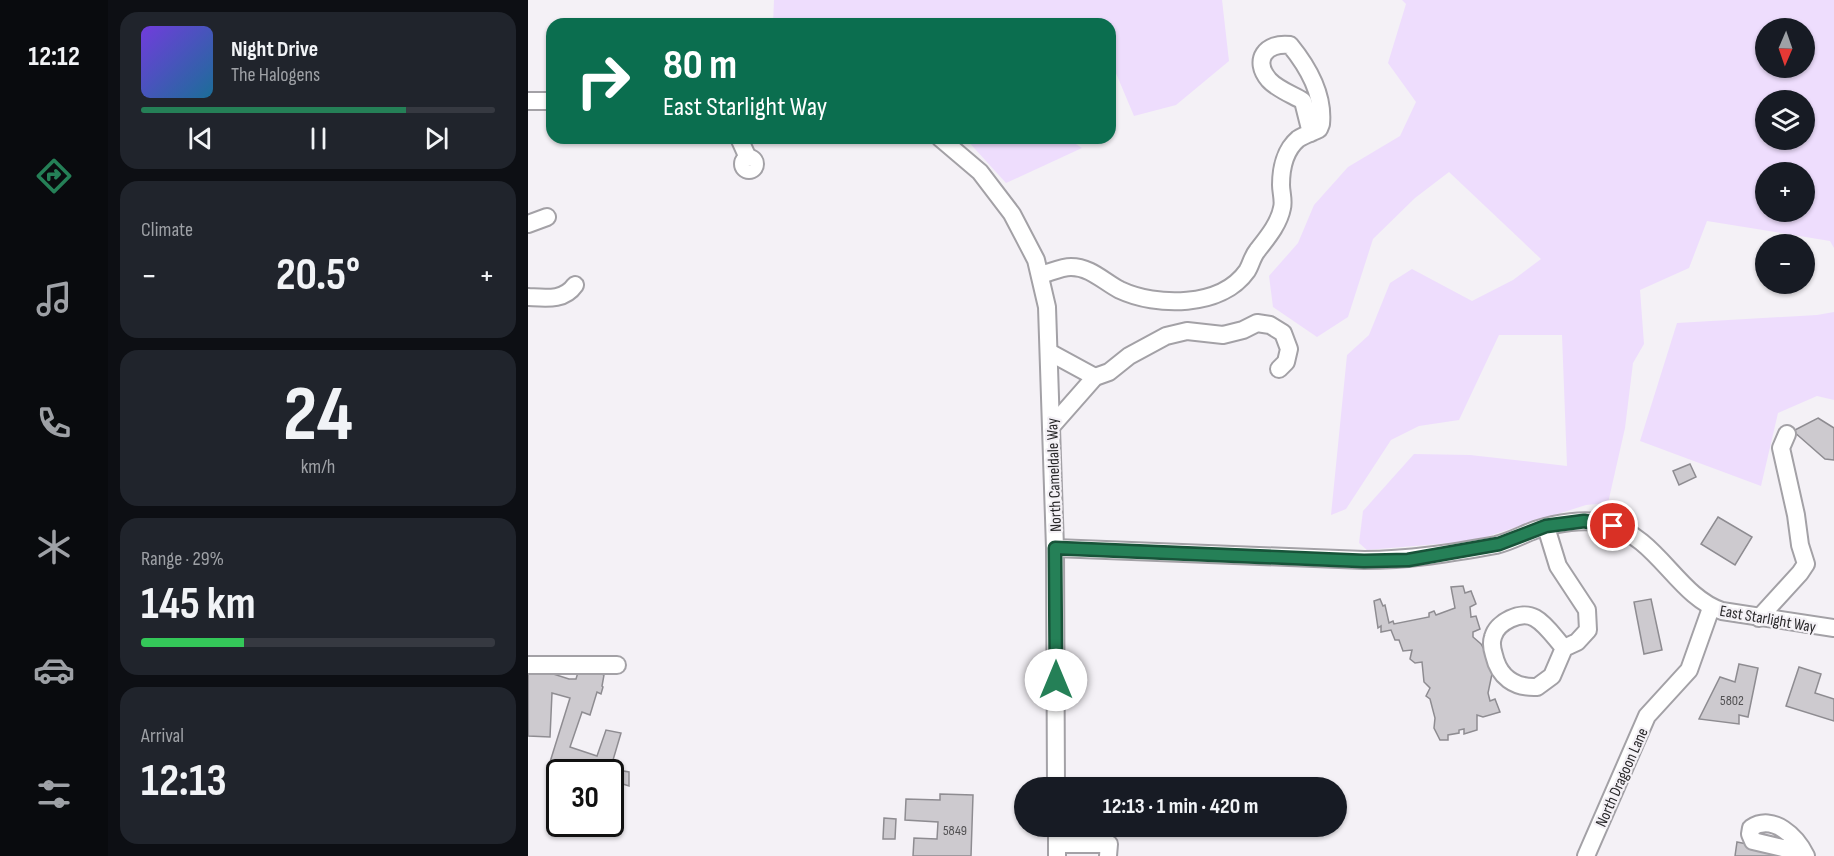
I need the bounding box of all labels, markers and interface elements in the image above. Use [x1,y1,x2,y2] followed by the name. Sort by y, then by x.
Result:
[1755,18,1815,78] north arrow
[1755,18,1815,294] map controls
[231,36,318,63] text: Night Drive
[663,40,737,91] text: 80 m
[28,41,80,73] text: 12:12
[564,42,642,120] icon: right
[231,63,320,87] text: The Halogens
[1755,90,1815,150] button: layers
[663,91,827,123] text: East Starlight Way
[184,122,217,155] icon: previous
[302,122,335,155] icon: pause
[420,122,453,155] icon: next
[33,155,75,197] icon: directions
[1755,162,1815,222] button: +
[141,218,193,242] text: Climate
[1755,234,1815,294] button: −
[276,248,360,303] text: 20.5°
[141,256,157,296] text: −
[479,256,495,296] text: +
[33,278,75,320] icon: music
[283,369,353,462] text: 24
[33,402,75,444] icon: phone
[1043,418,1066,532] street label: North Cameldale Way
[301,455,335,479] text: km/h
[1587,500,1638,551] pin
[1596,509,1629,542] icon: arrive
[33,526,75,568] icon: climate
[141,547,224,571] text: Range · 29%
[141,577,256,632] text: 145 km
[1718,602,1817,637] street label: East Starlight Way
[1024,648,1088,712] position arrow
[33,649,75,691] icon: car
[1720,692,1744,709] house number: 5802
[141,724,184,748] text: Arrival
[1592,725,1653,830] street label: North Dragoon Lane
[141,754,227,809] text: 12:13
[546,759,624,837] speed limit sign: 30
[33,773,75,815] icon: filters
[1103,793,1258,820] text: 12:13 · 1 min · 420 m
[943,822,967,839] house number: 5849

